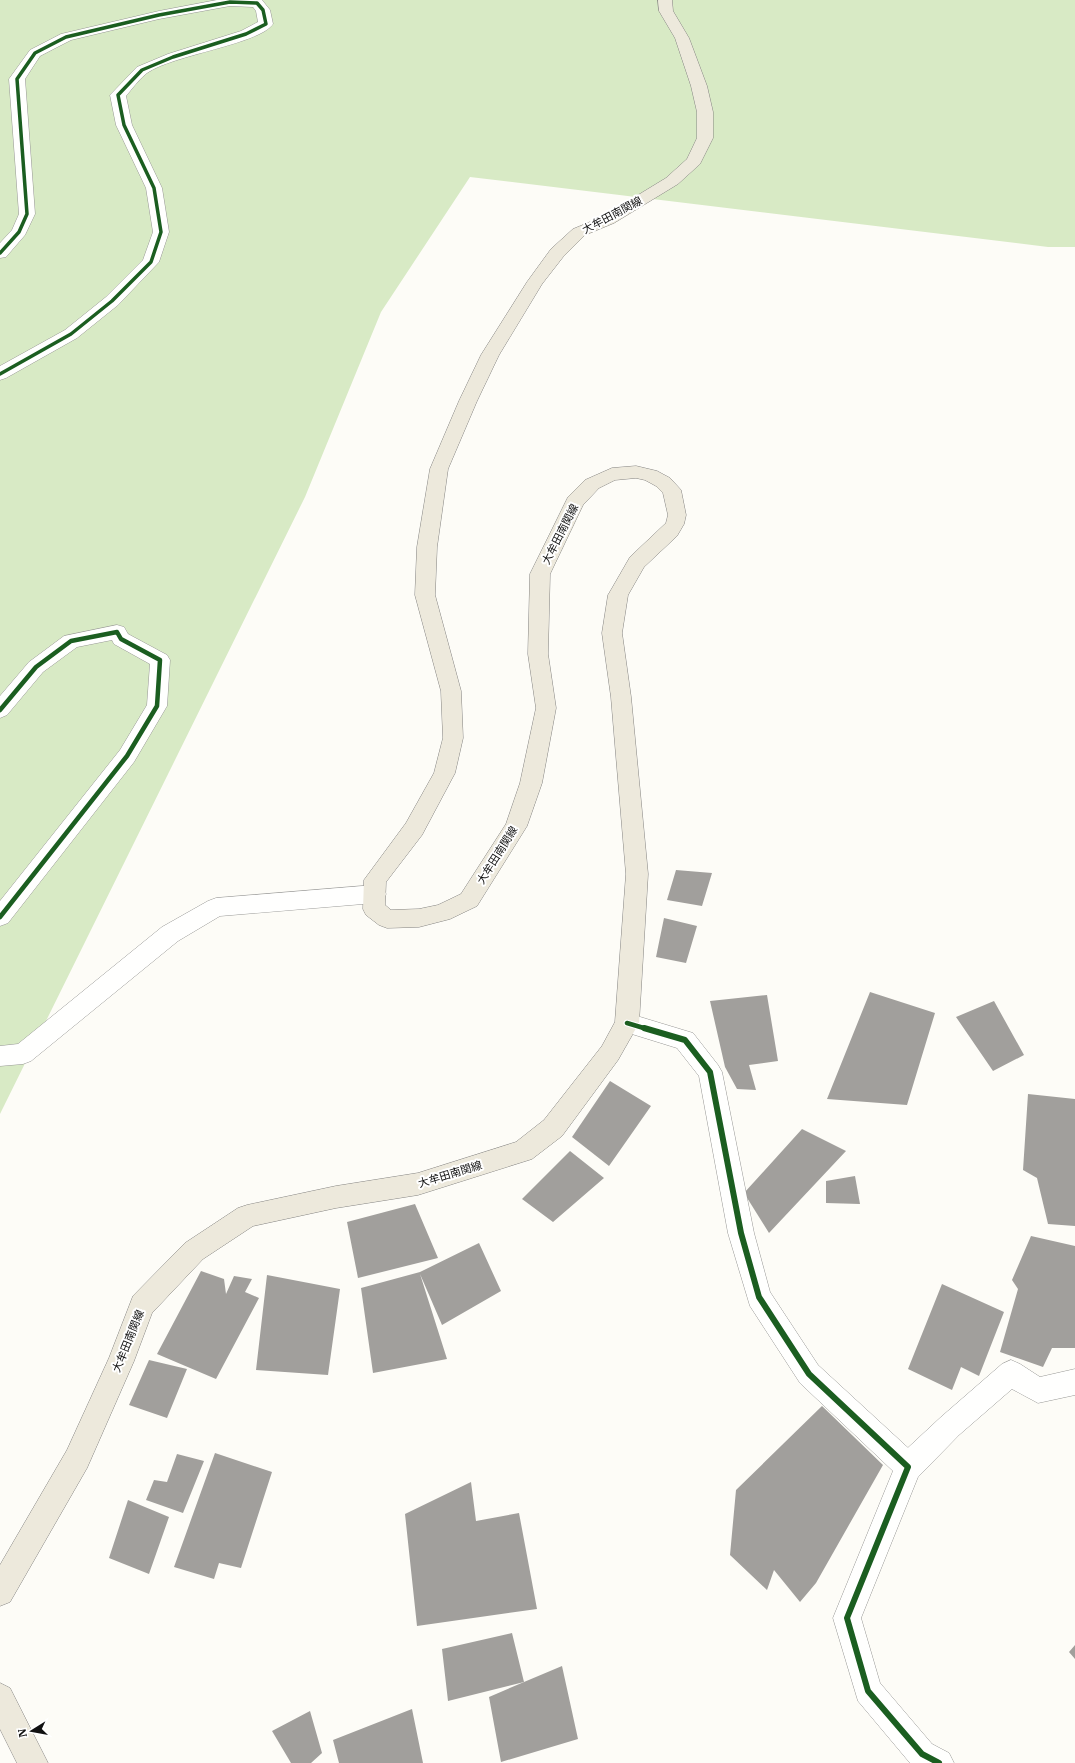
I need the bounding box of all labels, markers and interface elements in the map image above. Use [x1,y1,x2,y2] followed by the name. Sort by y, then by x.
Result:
[580,193,644,237] street label: 大牟田南関線
[539,501,581,567] street label: 大牟田南関線
[474,823,520,887] street label: 大牟田南関線
[416,1158,484,1190] street label: 大牟田南関線
[109,1308,147,1374] street label: 大牟田南関線
[12,1711,52,1751] north arrow
[14,1727,30,1739] text: N

